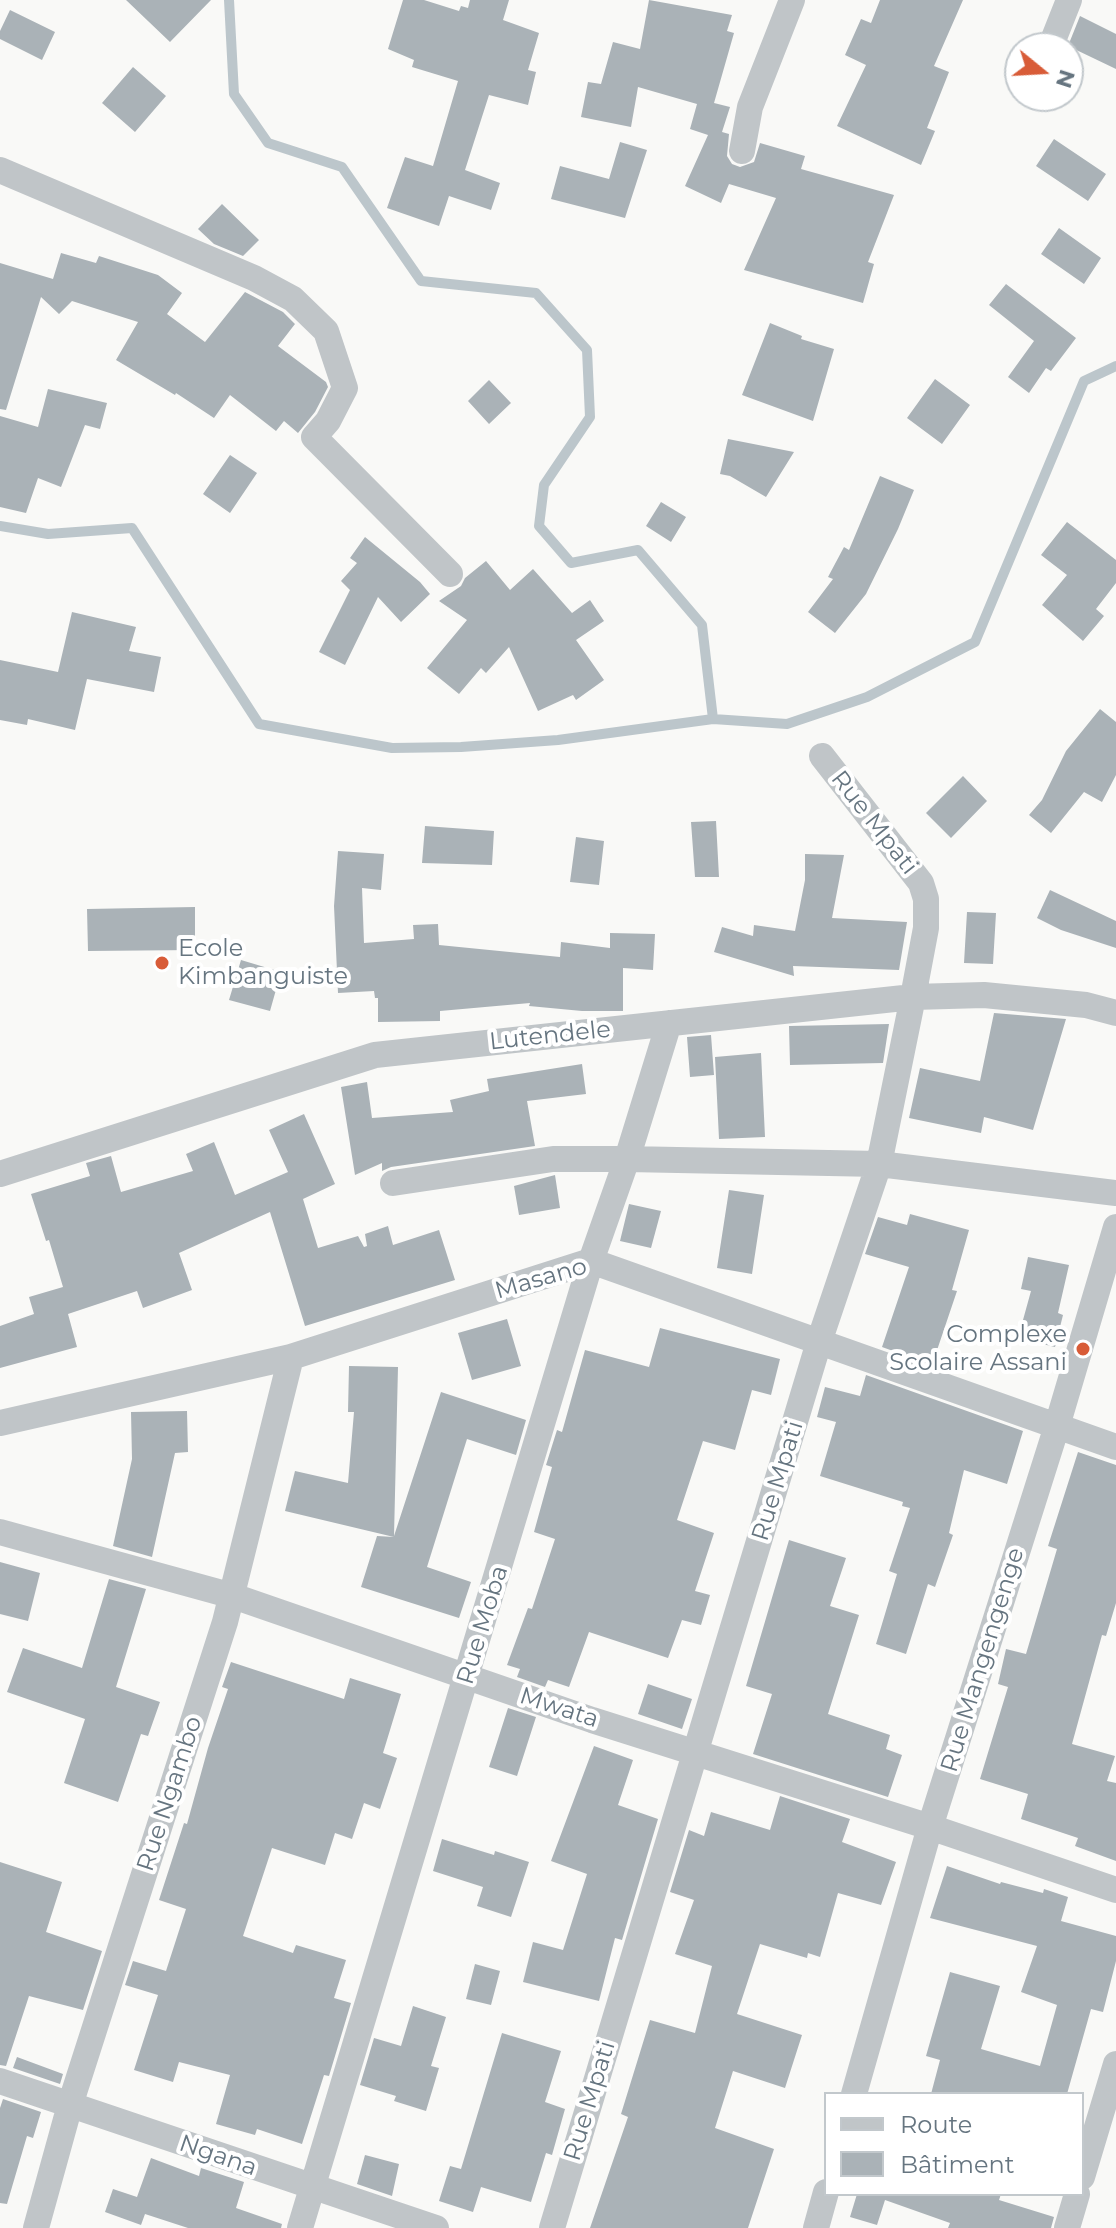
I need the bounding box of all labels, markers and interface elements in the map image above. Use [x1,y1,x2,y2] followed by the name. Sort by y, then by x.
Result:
[1004,32,1084,112] north arrow
[1050,66,1081,92] text: N
[825,765,923,881] street label: Rue Mpati
[178,935,348,991] place label: Ecole Kimbanguiste
[153,954,171,972] marker: Ecole Kimbanguiste
[488,1015,612,1057] street label: Lutendele
[492,1252,590,1306] street label: Masano
[889,1321,1067,1377] place label: Complexe Scolaire Assani
[1074,1340,1092,1358] marker: Complexe Scolaire Assani
[746,1418,810,1544] street label: Rue Mpati
[935,1544,1031,1776] street label: Rue Mangengenge
[451,1562,515,1688] street label: Rue Moba
[516,1682,602,1734] street label: Mwata
[131,1713,209,1875] street label: Rue Ngambo
[558,2038,622,2164] street label: Rue Mpati
[824,2092,1084,2196] legend
[900,2110,972,2139] text: Route
[175,2129,261,2183] street label: Ngana
[900,2150,1014,2179] text: Bâtiment

